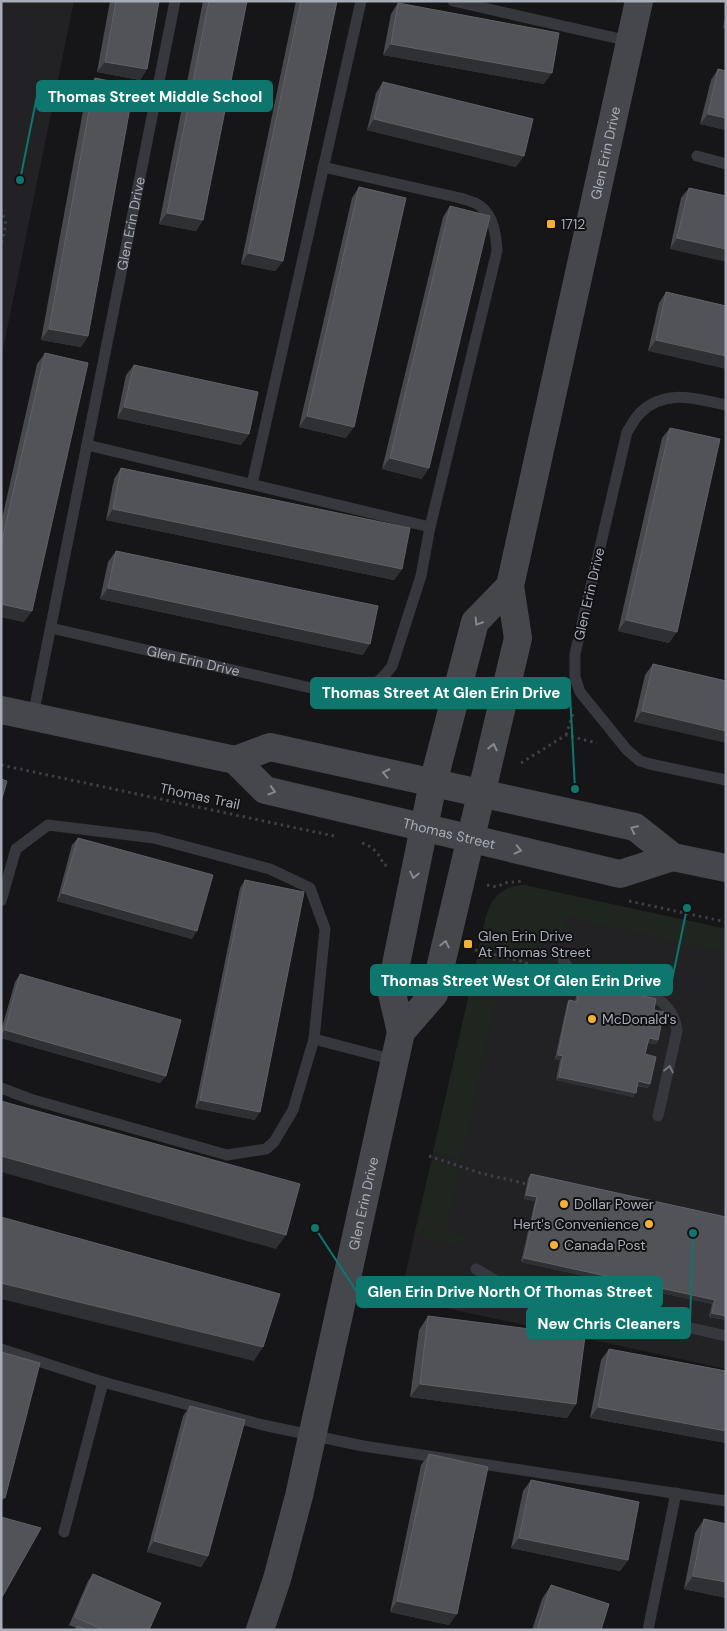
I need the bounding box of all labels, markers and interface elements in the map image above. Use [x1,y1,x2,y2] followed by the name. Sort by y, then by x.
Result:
[37,81,272,111] callout: Thomas Street Middle School
[48,87,262,107] text: Thomas Street Middle School
[586,105,624,201] street label: Glen Erin Drive
[113,175,149,272] street label: Glen Erin Drive
[561,215,585,233] place label: 1712
[545,218,557,230] marker: 1712
[570,546,608,642] street label: Glen Erin Drive
[474,617,484,626] one-way arrow
[145,641,242,680] street label: Glen Erin Drive
[311,678,570,708] callout: Thomas Street At Glen Erin Drive
[322,683,560,703] text: Thomas Street At Glen Erin Drive
[487,742,498,751] one-way arrow
[381,768,390,778] one-way arrow
[158,779,242,813] street label: Thomas Trail
[267,785,276,795] one-way arrow
[401,814,497,853] street label: Thomas Street
[630,825,639,835] one-way arrow
[514,844,523,855] one-way arrow
[409,871,420,880] one-way arrow
[478,927,591,961] place label: Glen Erin Drive At Thomas Street
[462,938,474,950] marker: Glen Erin Drive At Thomas Street
[439,939,450,948] one-way arrow
[371,965,672,995] callout: Thomas Street West Of Glen Erin Drive
[381,971,661,991] text: Thomas Street West Of Glen Erin Drive
[602,1010,677,1028] place label: McDonald's
[586,1013,598,1025] marker: McDonald's
[663,1064,673,1073] one-way arrow
[344,1155,382,1252] street label: Glen Erin Drive
[574,1195,654,1213] place label: Dollar Power
[558,1198,570,1210] marker: Dollar Power
[513,1215,639,1233] place label: Hert's Convenience
[643,1218,655,1230] marker: Hert's Convenience
[564,1236,646,1254] place label: Canada Post
[548,1239,560,1251] marker: Canada Post
[357,1277,662,1307] callout: Glen Erin Drive North Of Thomas Street
[368,1282,652,1302] text: Glen Erin Drive North Of Thomas Street
[527,1308,690,1338] callout: New Chris Cleaners
[538,1314,680,1334] text: New Chris Cleaners

